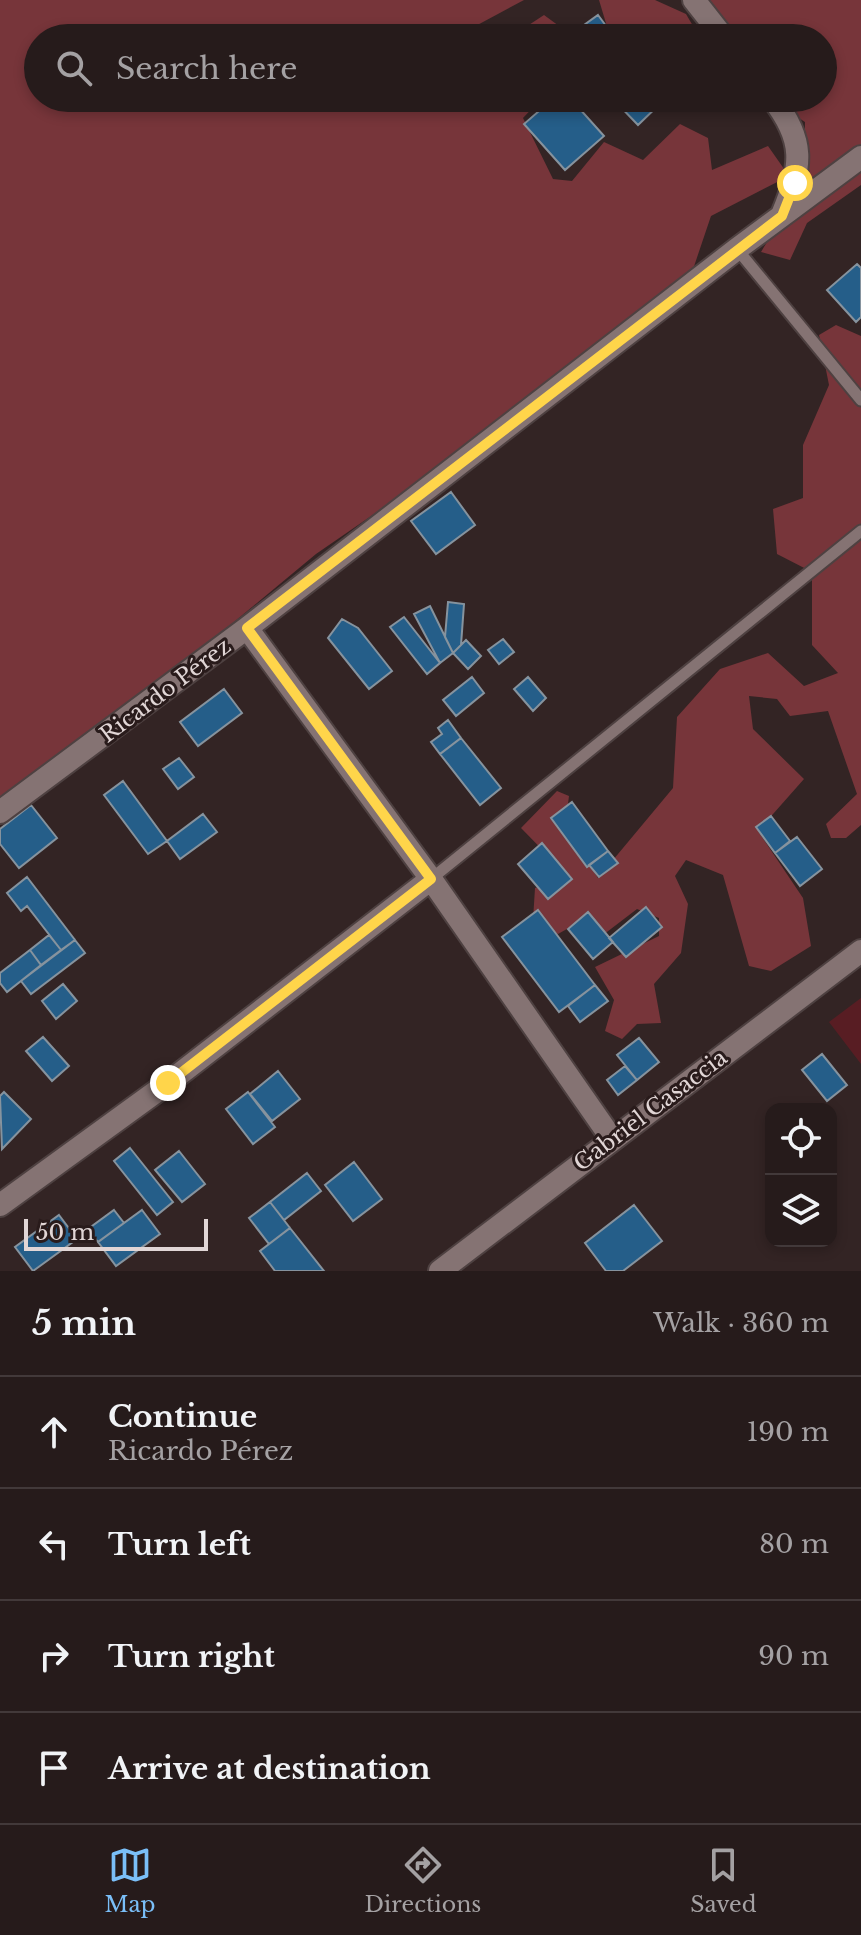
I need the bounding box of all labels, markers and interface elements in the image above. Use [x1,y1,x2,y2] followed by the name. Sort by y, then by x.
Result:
[24,24,837,112] search box
[52,46,96,90] icon: search
[116,50,297,87] text: Search here
[777,165,813,201] route start
[95,632,236,748] street label: Ricardo Pérez
[568,1043,733,1177] street label: Gabriel Casaccia
[150,1065,186,1101] route end
[765,1103,837,1247] map controls
[765,1103,837,1175] button: locate
[765,1175,837,1247] button: layers
[24,1215,208,1251] scale bar
[36,1219,94,1246] text: 50 m
[32,1302,136,1344] text: 5 min
[653,1307,829,1339] text: Walk · 360 m
[108,1398,257,1435] text: Continue
[32,1410,76,1454] icon: ahead
[747,1416,829,1448] text: 190 m
[108,1435,293,1467] text: Ricardo Pérez
[32,1522,76,1566] icon: left
[108,1526,251,1563] text: Turn left
[759,1528,829,1560] text: 80 m
[32,1634,76,1678] icon: right
[108,1638,275,1675] text: Turn right
[758,1640,829,1672] text: 90 m
[32,1746,76,1790] icon: arrive
[108,1750,431,1787] text: Arrive at destination
[104,1843,156,1918] tab: Map
[364,1843,481,1918] tab: Directions
[690,1843,757,1918] tab: Saved

